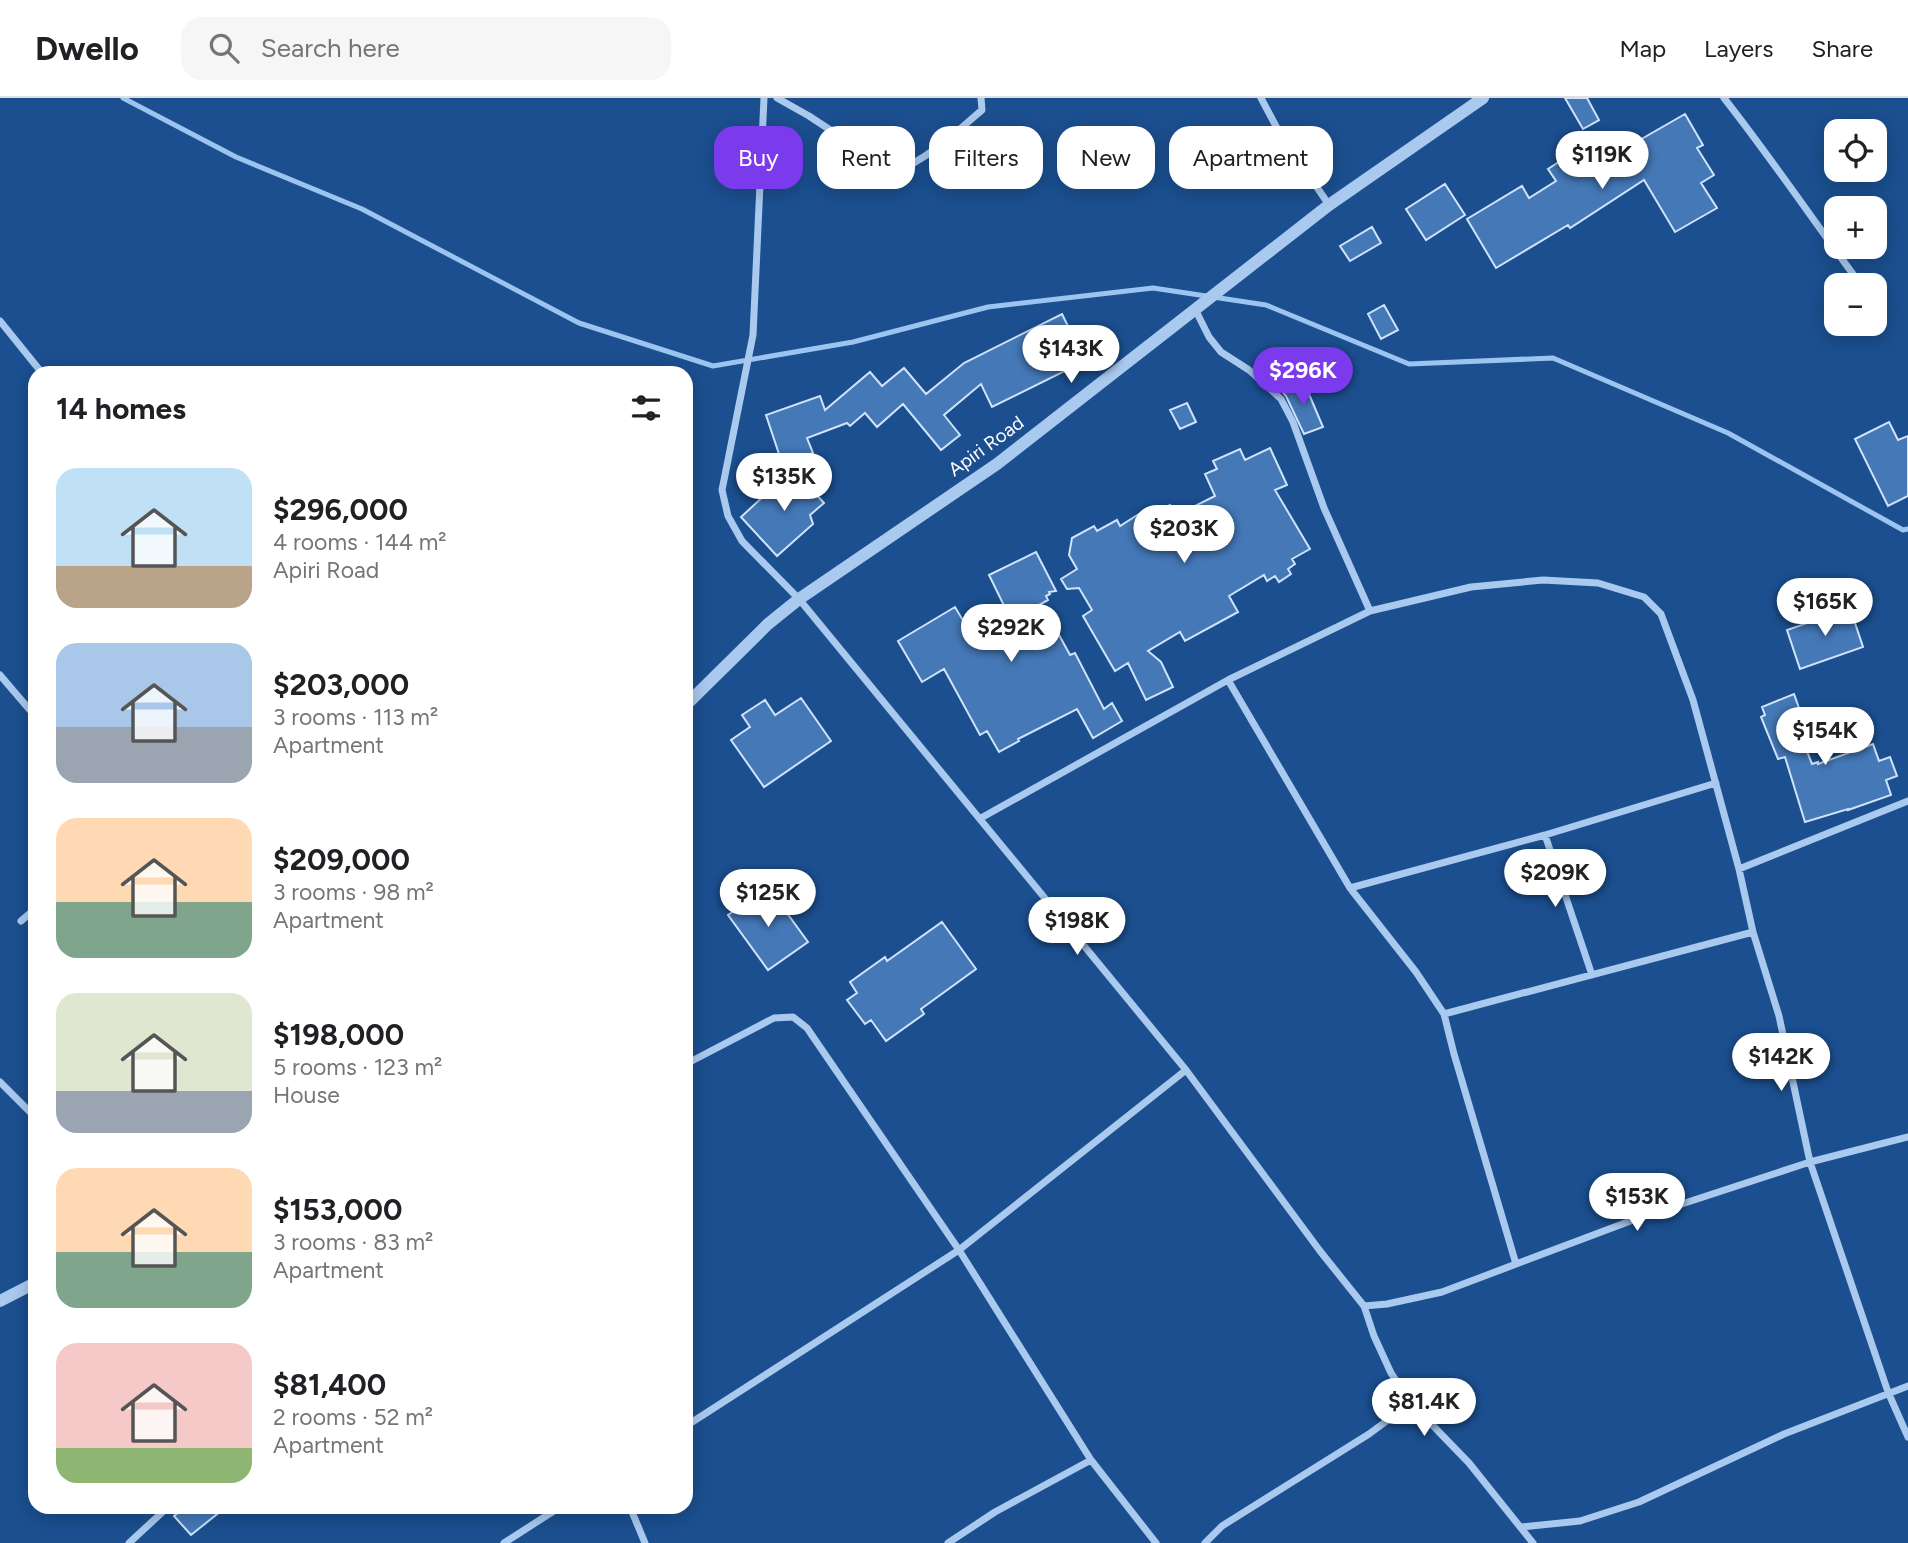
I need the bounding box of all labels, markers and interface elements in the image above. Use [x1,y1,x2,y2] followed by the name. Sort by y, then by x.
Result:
[181,17,671,80] search box
[35,29,139,68] text: Dwello
[205,29,243,67] icon: search
[261,32,400,64] text: Search here
[1619,34,1666,63] text: Map
[1704,34,1773,63] text: Layers
[1811,34,1873,63] text: Share
[1824,119,1887,336] map controls
[1824,119,1887,182] button: locate
[714,126,803,189] chip: Buy
[817,126,915,189] chip: Rent
[929,126,1043,189] chip: Filters
[1057,126,1155,189] chip: New
[1169,126,1333,189] chip: Apartment
[1553,132,1651,191] pin: $119K
[1572,140,1632,168] text: $119K
[1824,196,1887,259] button: +
[1824,273,1887,336] button: −
[1022,326,1120,385] pin: $143K
[1038,334,1104,362] text: $143K
[1254,348,1352,407] pin: $296K
[1269,356,1337,384] text: $296K
[627,389,665,427] icon: filters
[56,390,186,427] text: 14 homes
[944,411,1028,481] street label: Apiri Road
[735,454,833,513] pin: $135K
[752,462,816,490] text: $135K
[273,491,408,528] text: $296,000
[112,496,196,580] icon: home
[1135,505,1233,565] pin: $203K
[1149,514,1219,542] text: $203K
[273,528,447,556] text: 4 rooms · 144 m²
[273,556,379,584] text: Apiri Road
[1776,578,1874,638] pin: $165K
[1793,587,1857,615] text: $165K
[962,604,1060,664] pin: $292K
[977,613,1045,641] text: $292K
[273,666,409,703] text: $203,000
[112,671,196,755] icon: home
[273,703,438,731] text: 3 rooms · 113 m²
[1776,708,1874,767] pin: $154K
[1792,716,1858,744] text: $154K
[273,731,384,759] text: Apartment
[273,841,410,878] text: $209,000
[112,846,196,930] icon: home
[1506,850,1604,909] pin: $209K
[1520,858,1590,886] text: $209K
[719,870,817,929] pin: $125K
[273,878,434,906] text: 3 rooms · 98 m²
[736,878,800,906] text: $125K
[1028,898,1126,957] pin: $198K
[273,906,384,934] text: Apartment
[1044,906,1110,934] text: $198K
[273,1016,404,1053] text: $198,000
[112,1021,196,1105] icon: home
[1732,1034,1830,1093] pin: $142K
[1748,1042,1814,1070] text: $142K
[273,1053,442,1081] text: 5 rooms · 123 m²
[273,1081,340,1109] text: House
[1588,1174,1686,1233] pin: $153K
[1605,1182,1669,1210] text: $153K
[273,1191,402,1228] text: $153,000
[112,1196,196,1280] icon: home
[273,1228,433,1256] text: 3 rooms · 83 m²
[273,1256,384,1284] text: Apartment
[273,1366,386,1403] text: $81,400
[112,1371,196,1455] icon: home
[1367,1378,1481,1438] pin: $81.4K
[1388,1387,1460,1415] text: $81.4K
[273,1403,433,1431] text: 2 rooms · 52 m²
[273,1431,384,1459] text: Apartment

